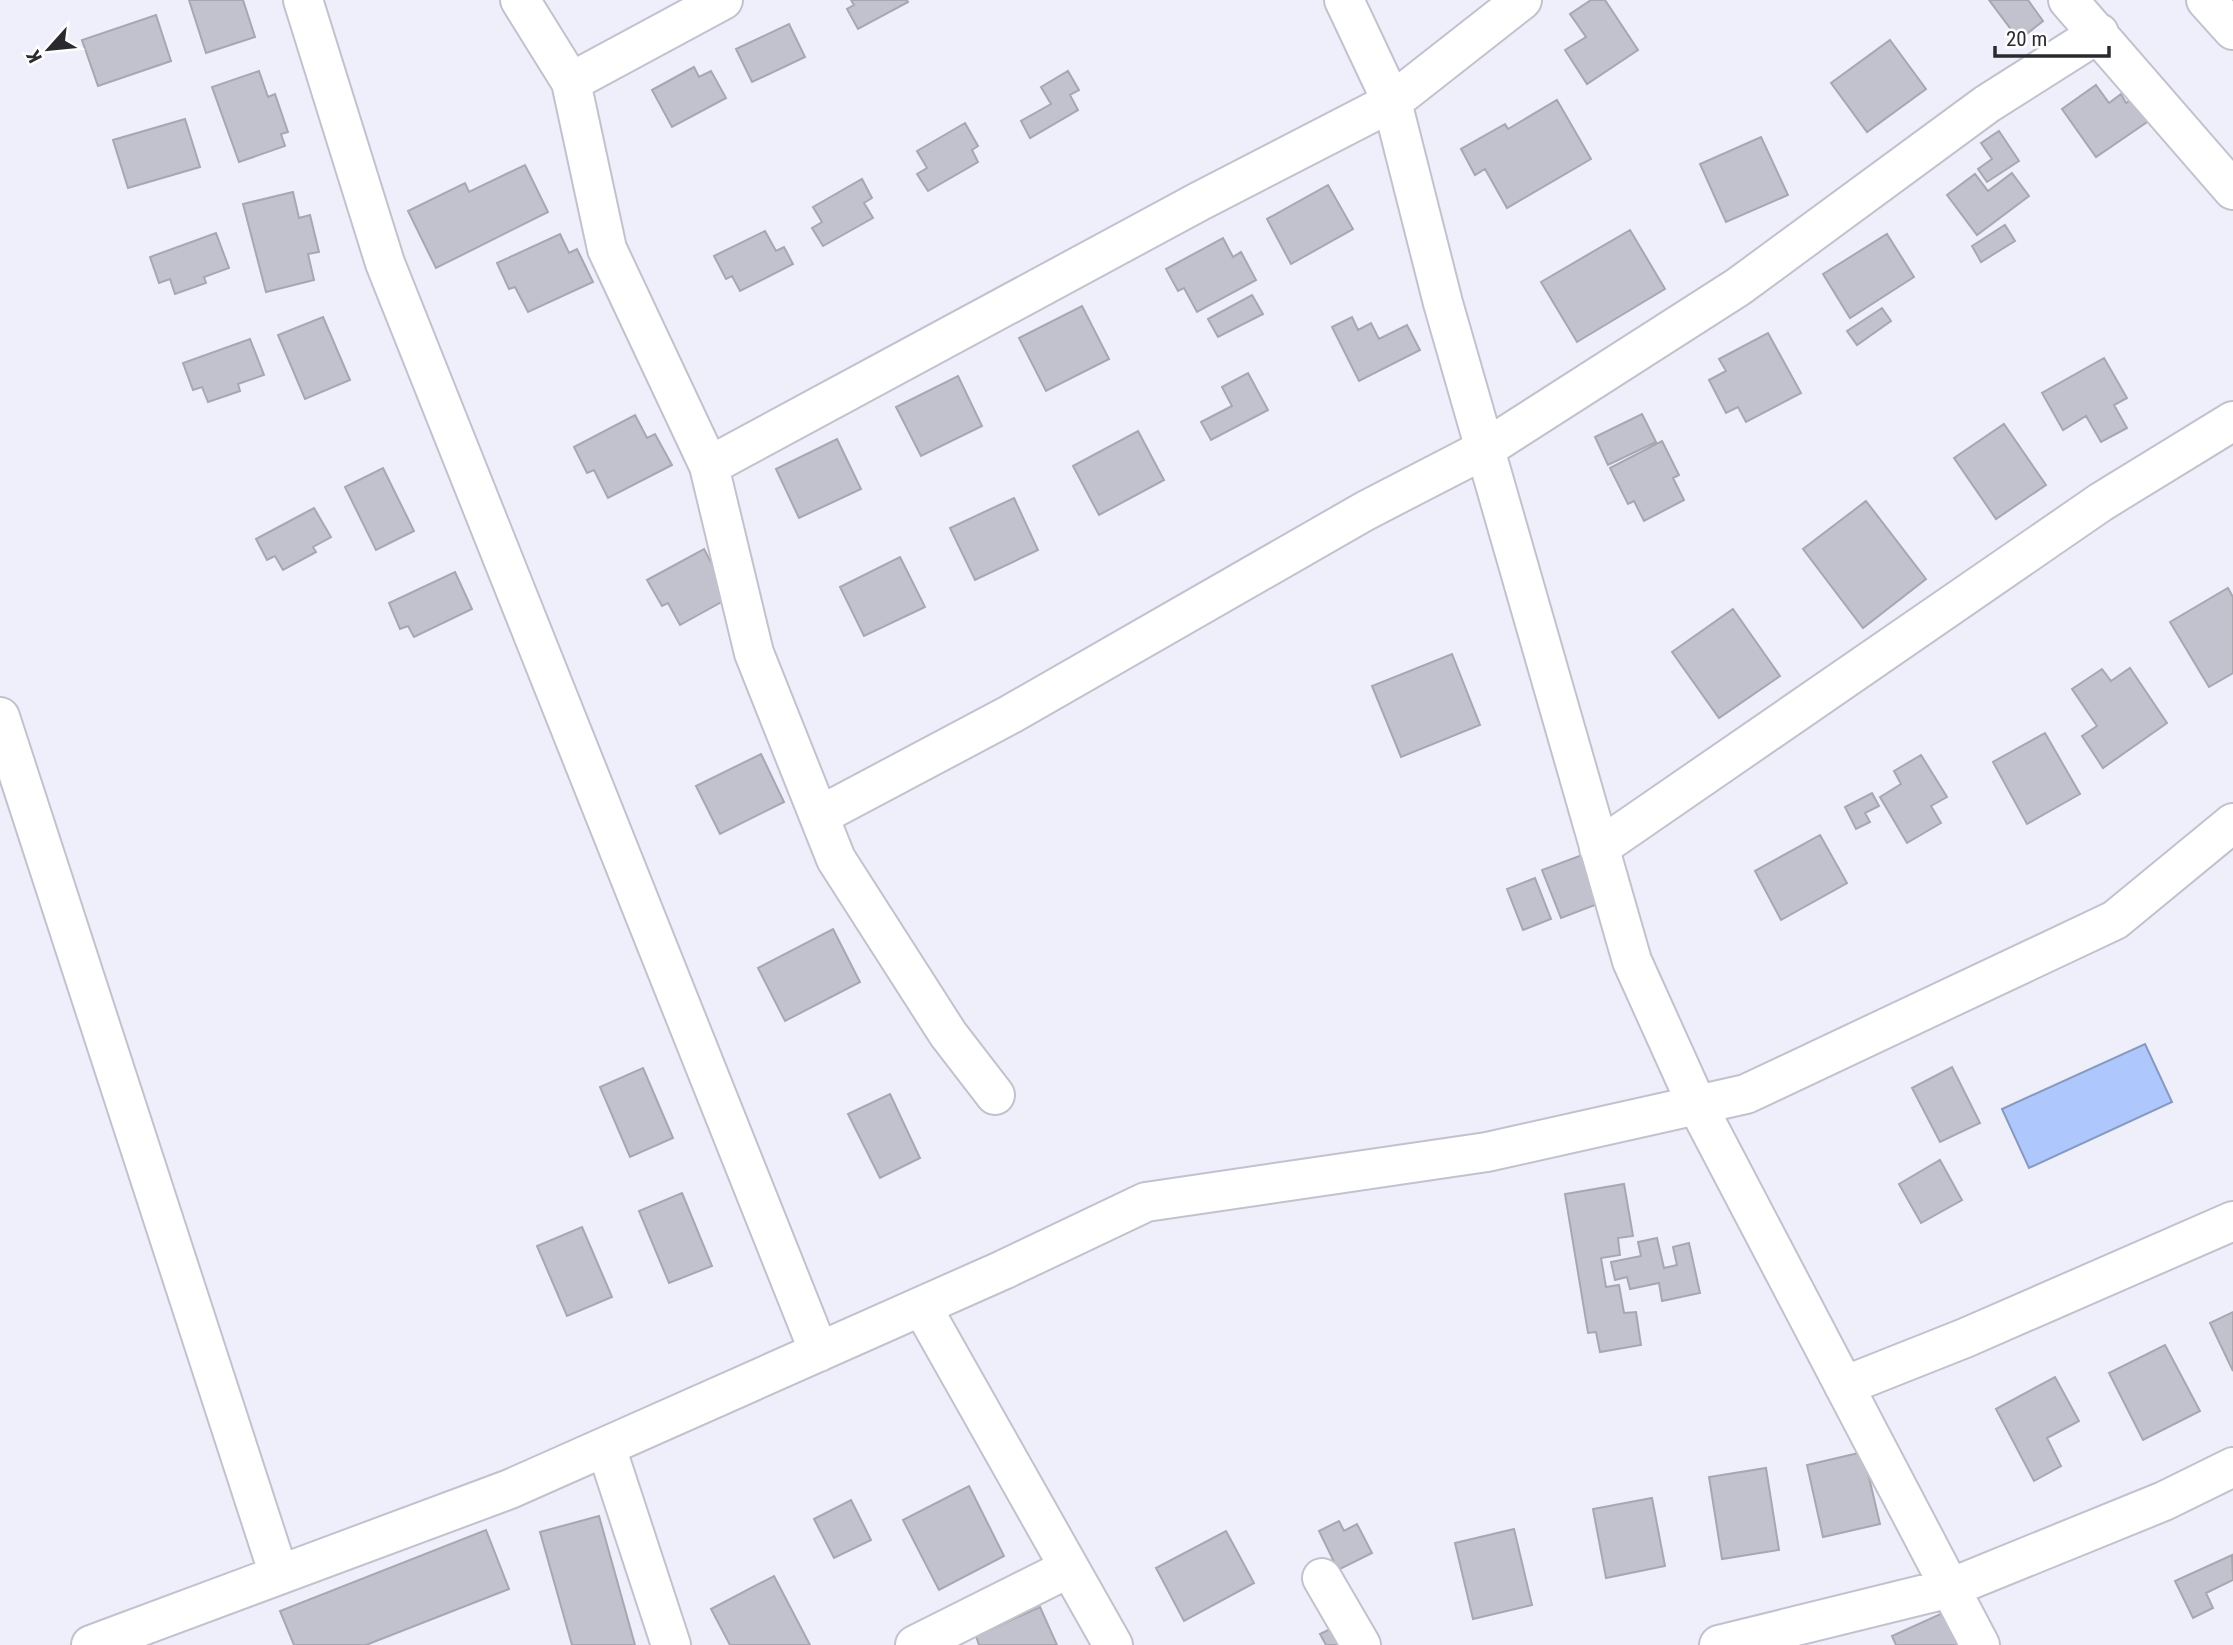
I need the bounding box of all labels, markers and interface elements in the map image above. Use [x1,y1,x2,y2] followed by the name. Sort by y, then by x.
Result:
[14,14,84,84] north arrow
[1995,14,2109,58] scale bar
[2006,27,2047,51] text: 20 m
[21,46,47,66] text: K

